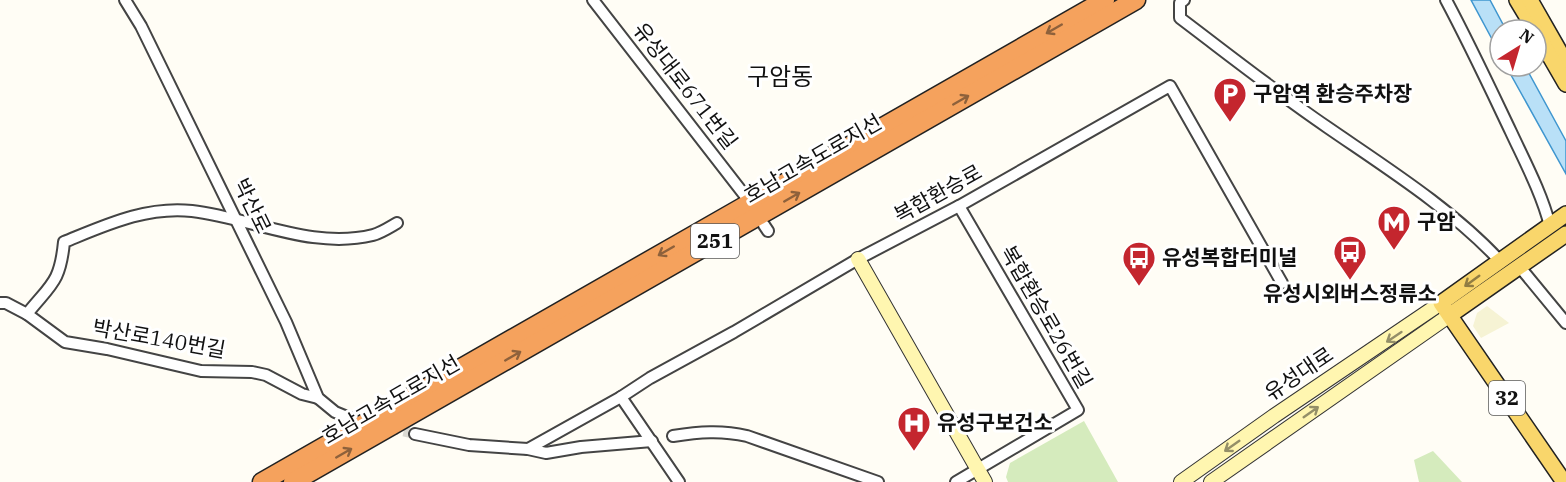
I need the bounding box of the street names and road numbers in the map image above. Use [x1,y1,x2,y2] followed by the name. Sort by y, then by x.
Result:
[627,16,744,155] street label: 유성대로671번길
[739,107,886,209] street label: 호남고속도로지선
[888,157,987,229] street label: 복합환승로
[228,173,278,238] street label: 박산로
[691,224,739,258] road number: 251
[995,240,1099,393] street label: 복합환승로26번길
[91,313,228,363] street label: 박산로140번길
[1259,340,1338,406] street label: 유성대로
[317,348,464,450] street label: 호남고속도로지선
[1489,381,1525,415] road number: 32

